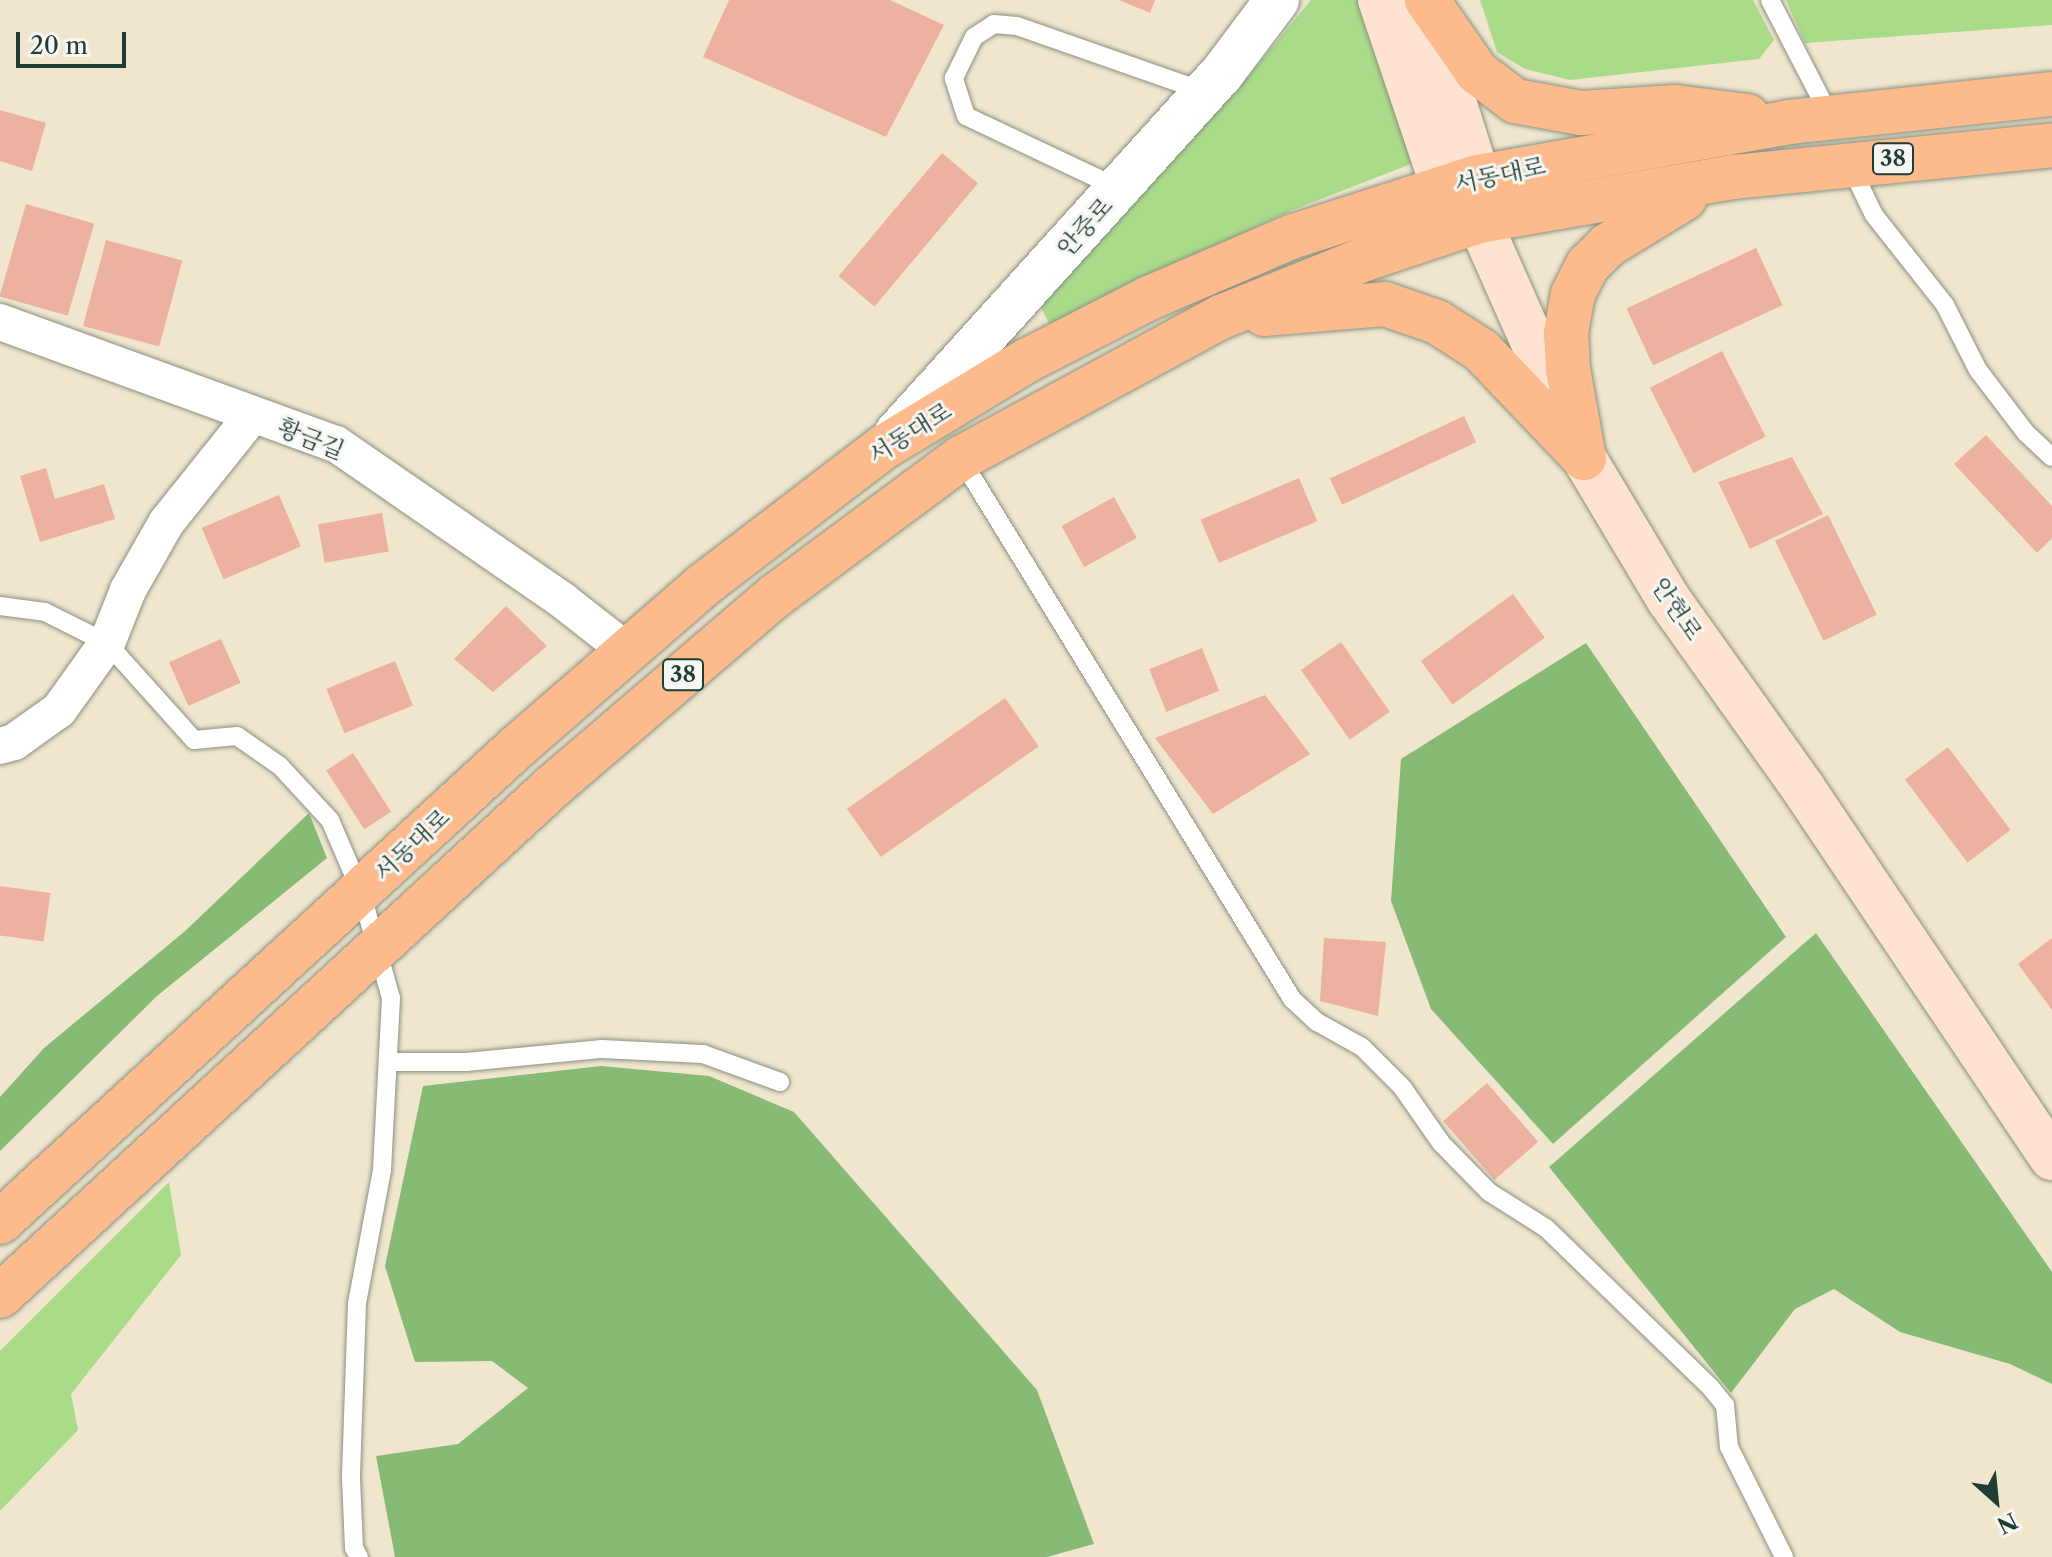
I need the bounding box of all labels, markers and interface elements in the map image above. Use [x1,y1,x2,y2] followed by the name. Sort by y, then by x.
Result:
[20,16,130,66] scale bar
[30,31,88,60] text: 20 m
[1871,141,1915,177] road number: 38
[1452,151,1548,199] street label: 서동대로
[1051,192,1119,262] street label: 안중로
[863,396,957,470] street label: 서동대로
[273,413,349,465] street label: 황금길
[1646,572,1708,646] street label: 안현로
[661,657,705,693] road number: 38
[368,803,456,887] street label: 서동대로
[1956,1461,2036,1541] north arrow
[1992,1506,2022,1539] text: N

